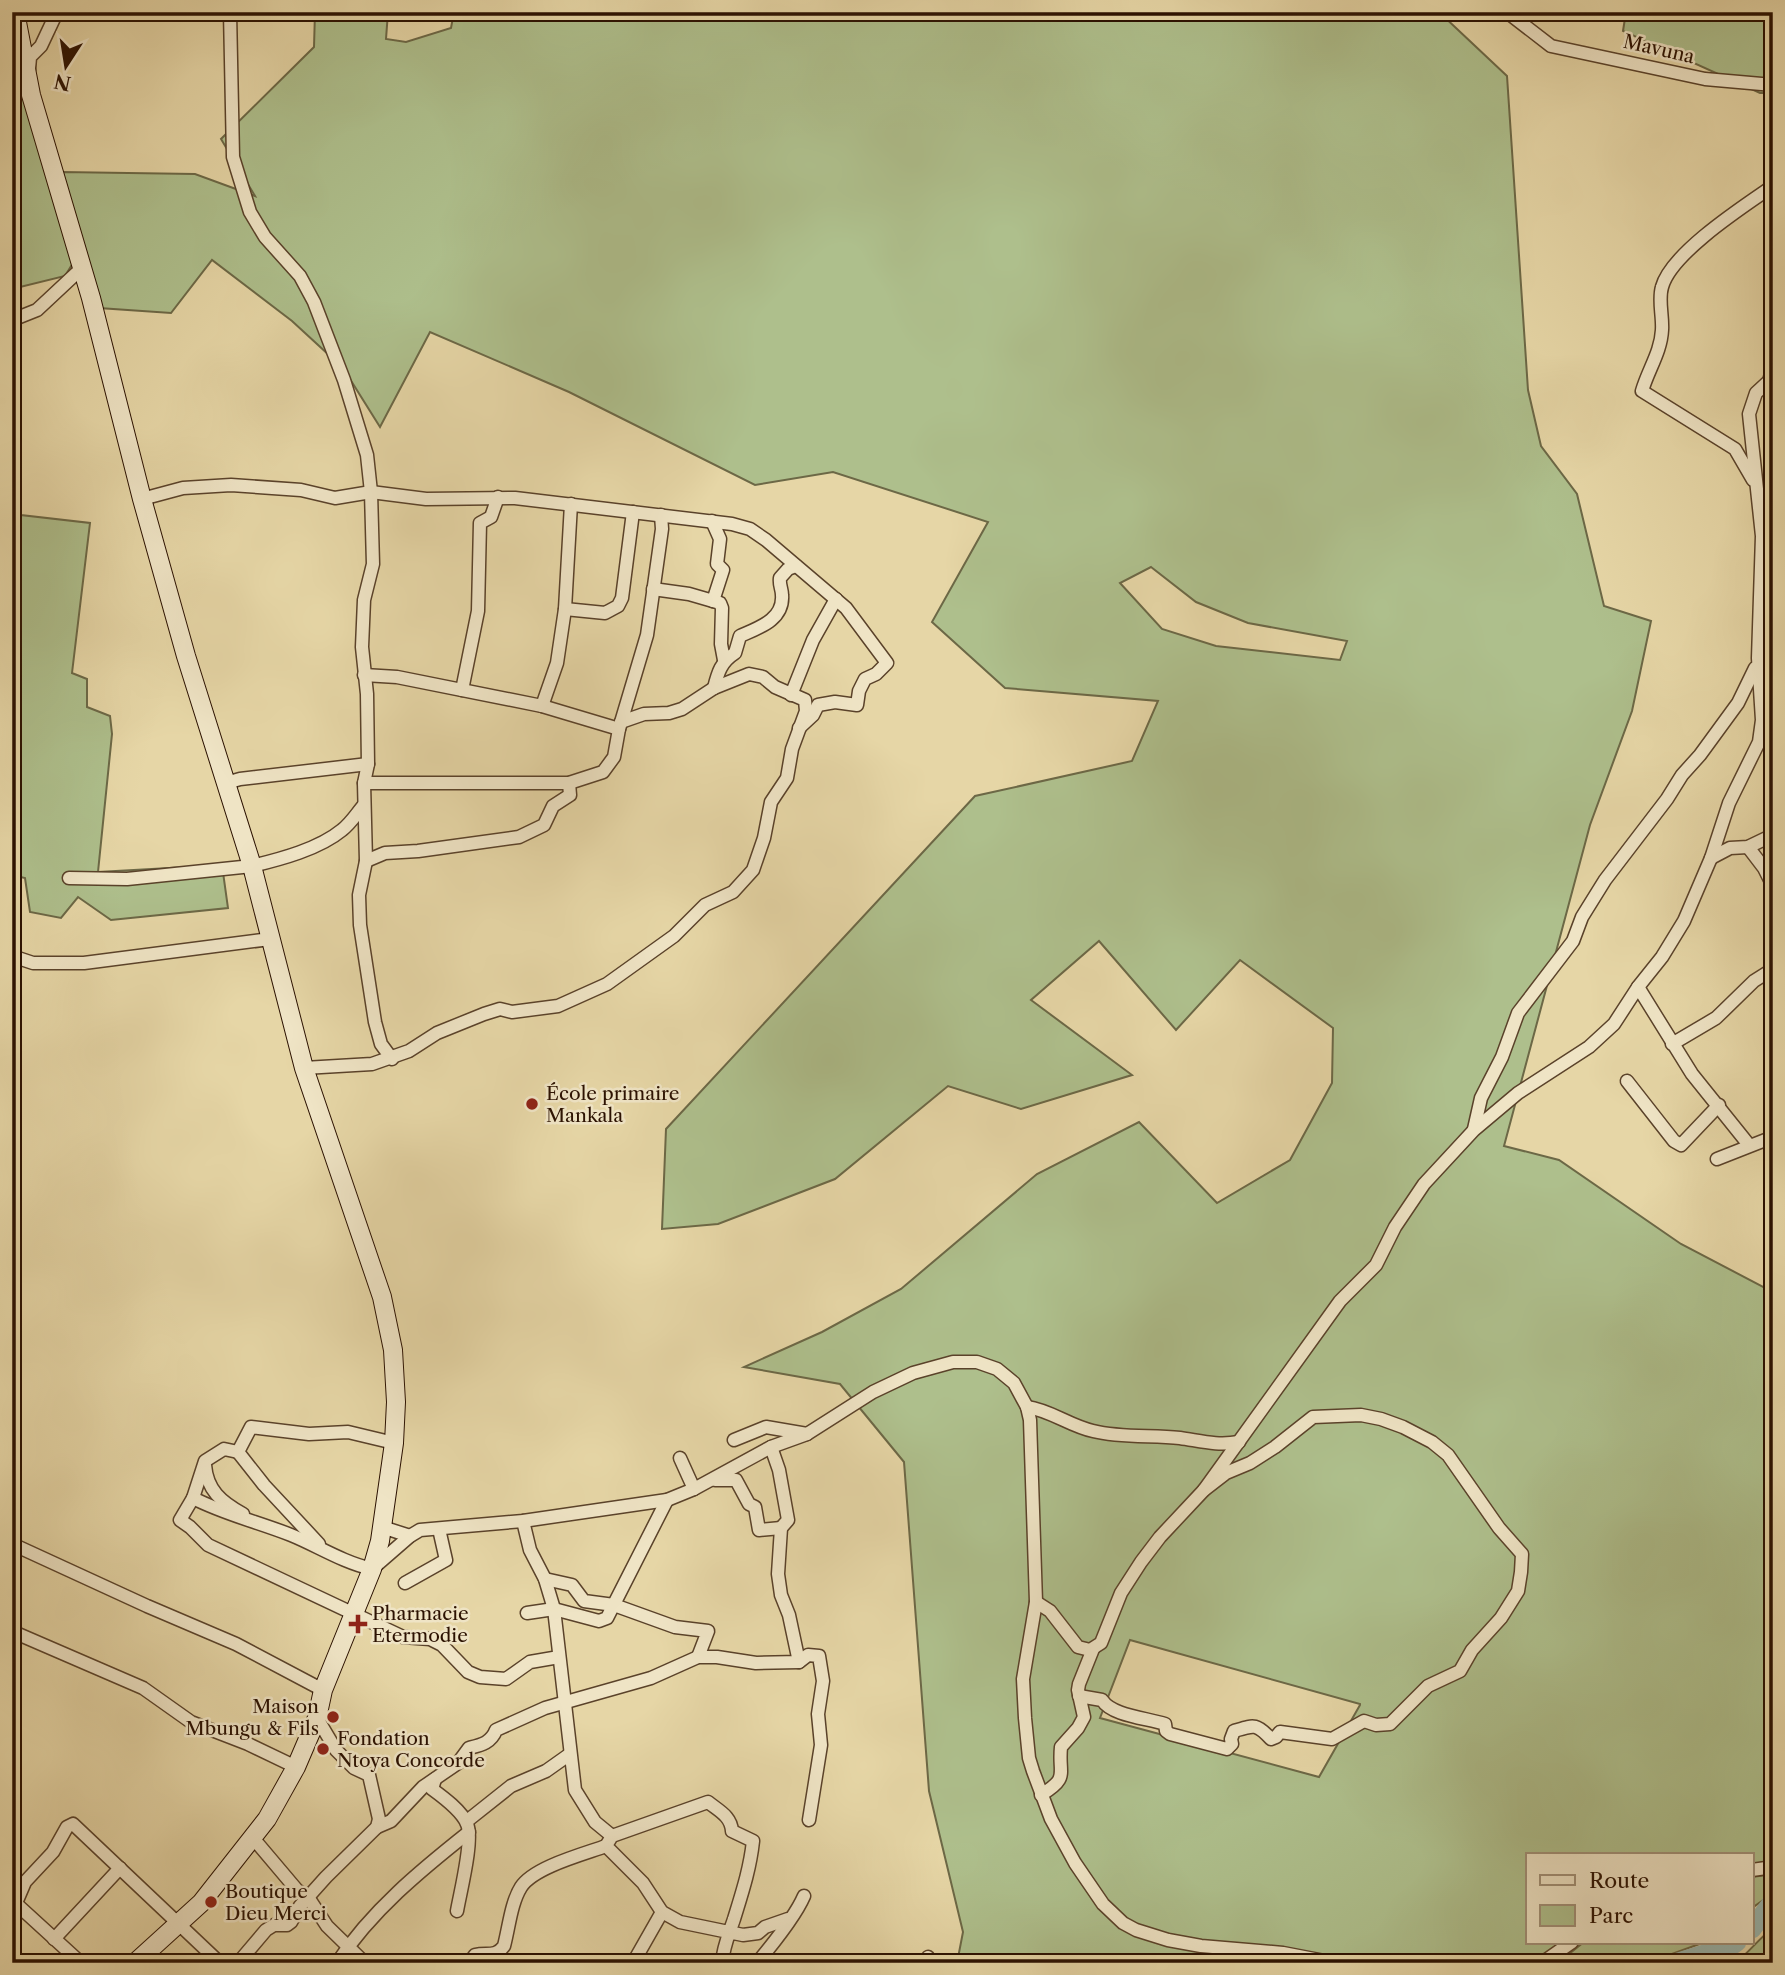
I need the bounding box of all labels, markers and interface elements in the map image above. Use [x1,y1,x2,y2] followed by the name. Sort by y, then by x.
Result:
[1621,30,1697,68] street label: Mavuna
[32,32,102,102] north arrow
[52,69,73,95] text: N
[546,1082,679,1127] place label: École primaire Mankala
[524,1096,540,1112] marker: École primaire Mankala
[372,1602,469,1647] place label: Pharmacie Etermodie
[350,1616,366,1632] marker: Pharmacie Etermodie
[186,1695,319,1740] place label: Maison Mbungu & Fils
[325,1709,341,1725] marker: Maison Mbungu & Fils
[337,1727,485,1772] place label: Fondation Ntoya Concorde
[315,1741,331,1757] marker: Fondation Ntoya Concorde
[1526,1853,1754,1944] legend
[1589,1868,1649,1893] text: Route
[225,1880,327,1925] place label: Boutique Dieu Merci
[203,1894,219,1910] marker: Boutique Dieu Merci
[1589,1903,1633,1928] text: Parc

